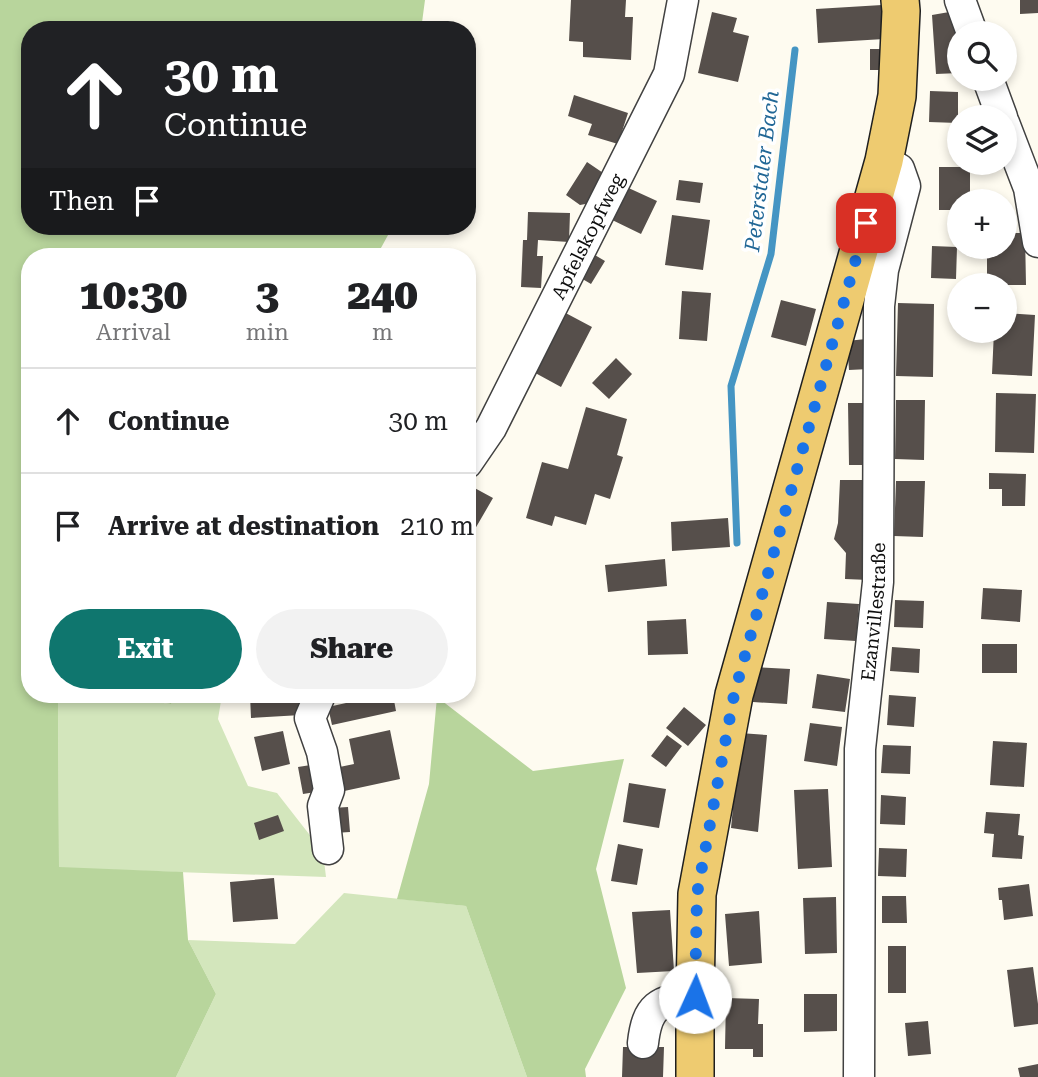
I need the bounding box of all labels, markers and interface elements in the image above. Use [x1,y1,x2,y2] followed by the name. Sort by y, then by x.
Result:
[947,21,1017,343] map controls
[947,21,1017,91] button: search
[164,47,279,104] text: 30 m
[49,49,140,140] icon: ahead
[740,89,784,254] water label: Peterstaler Bach
[947,105,1017,175] button: layers
[164,106,307,144] text: Continue
[547,170,629,303] street label: Apfelskopfweg
[128,182,166,220] icon: arrive
[49,186,114,216] text: Then
[947,189,1017,259] button: +
[836,193,896,253] pin
[847,204,885,242] icon: arrive
[79,270,187,319] text: 10:30
[255,270,279,319] text: 3
[347,270,418,319] text: 240
[947,273,1017,343] button: −
[96,319,171,346] text: Arrival
[246,319,289,346] text: min
[372,319,393,346] text: m
[49,402,87,440] icon: ahead
[108,406,230,436] text: Continue
[389,406,448,436] text: 30 m
[49,507,87,545] icon: arrive
[108,511,379,541] text: Arrive at destination
[400,511,474,541] text: 210 m
[856,542,890,682] street label: Ezanvillestraße
[49,609,242,689] button: Exit
[256,609,448,689] button: Share
[658,960,732,1034] position arrow

